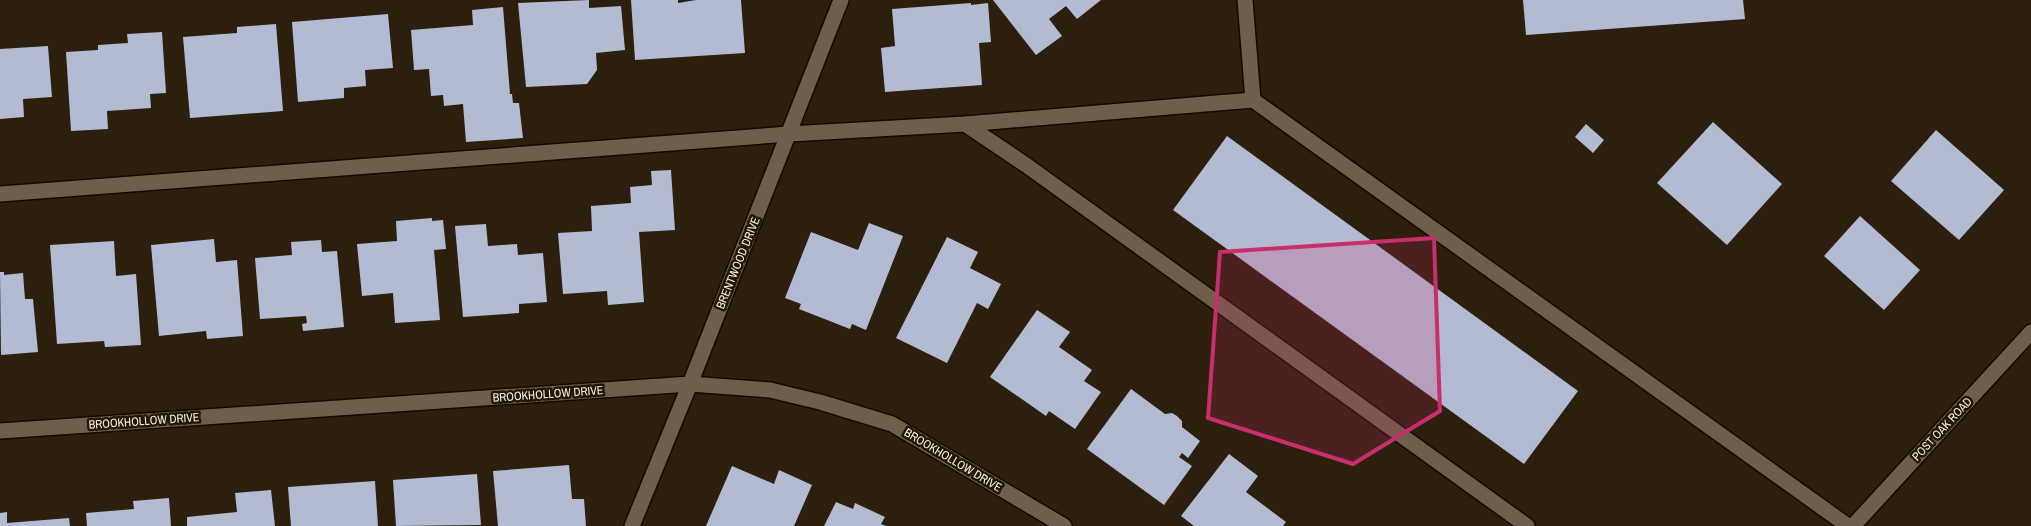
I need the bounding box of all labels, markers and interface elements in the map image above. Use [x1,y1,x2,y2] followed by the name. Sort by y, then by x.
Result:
[712,215,764,311] street label: BRENTWOOD DRIVE
[492,382,604,406] street label: BROOKHOLLOW DRIVE
[1908,394,1976,464] street label: POST OAK ROAD
[88,409,200,433] street label: BROOKHOLLOW DRIVE
[901,425,1005,495] street label: BROOKHOLLOW DRIVE

